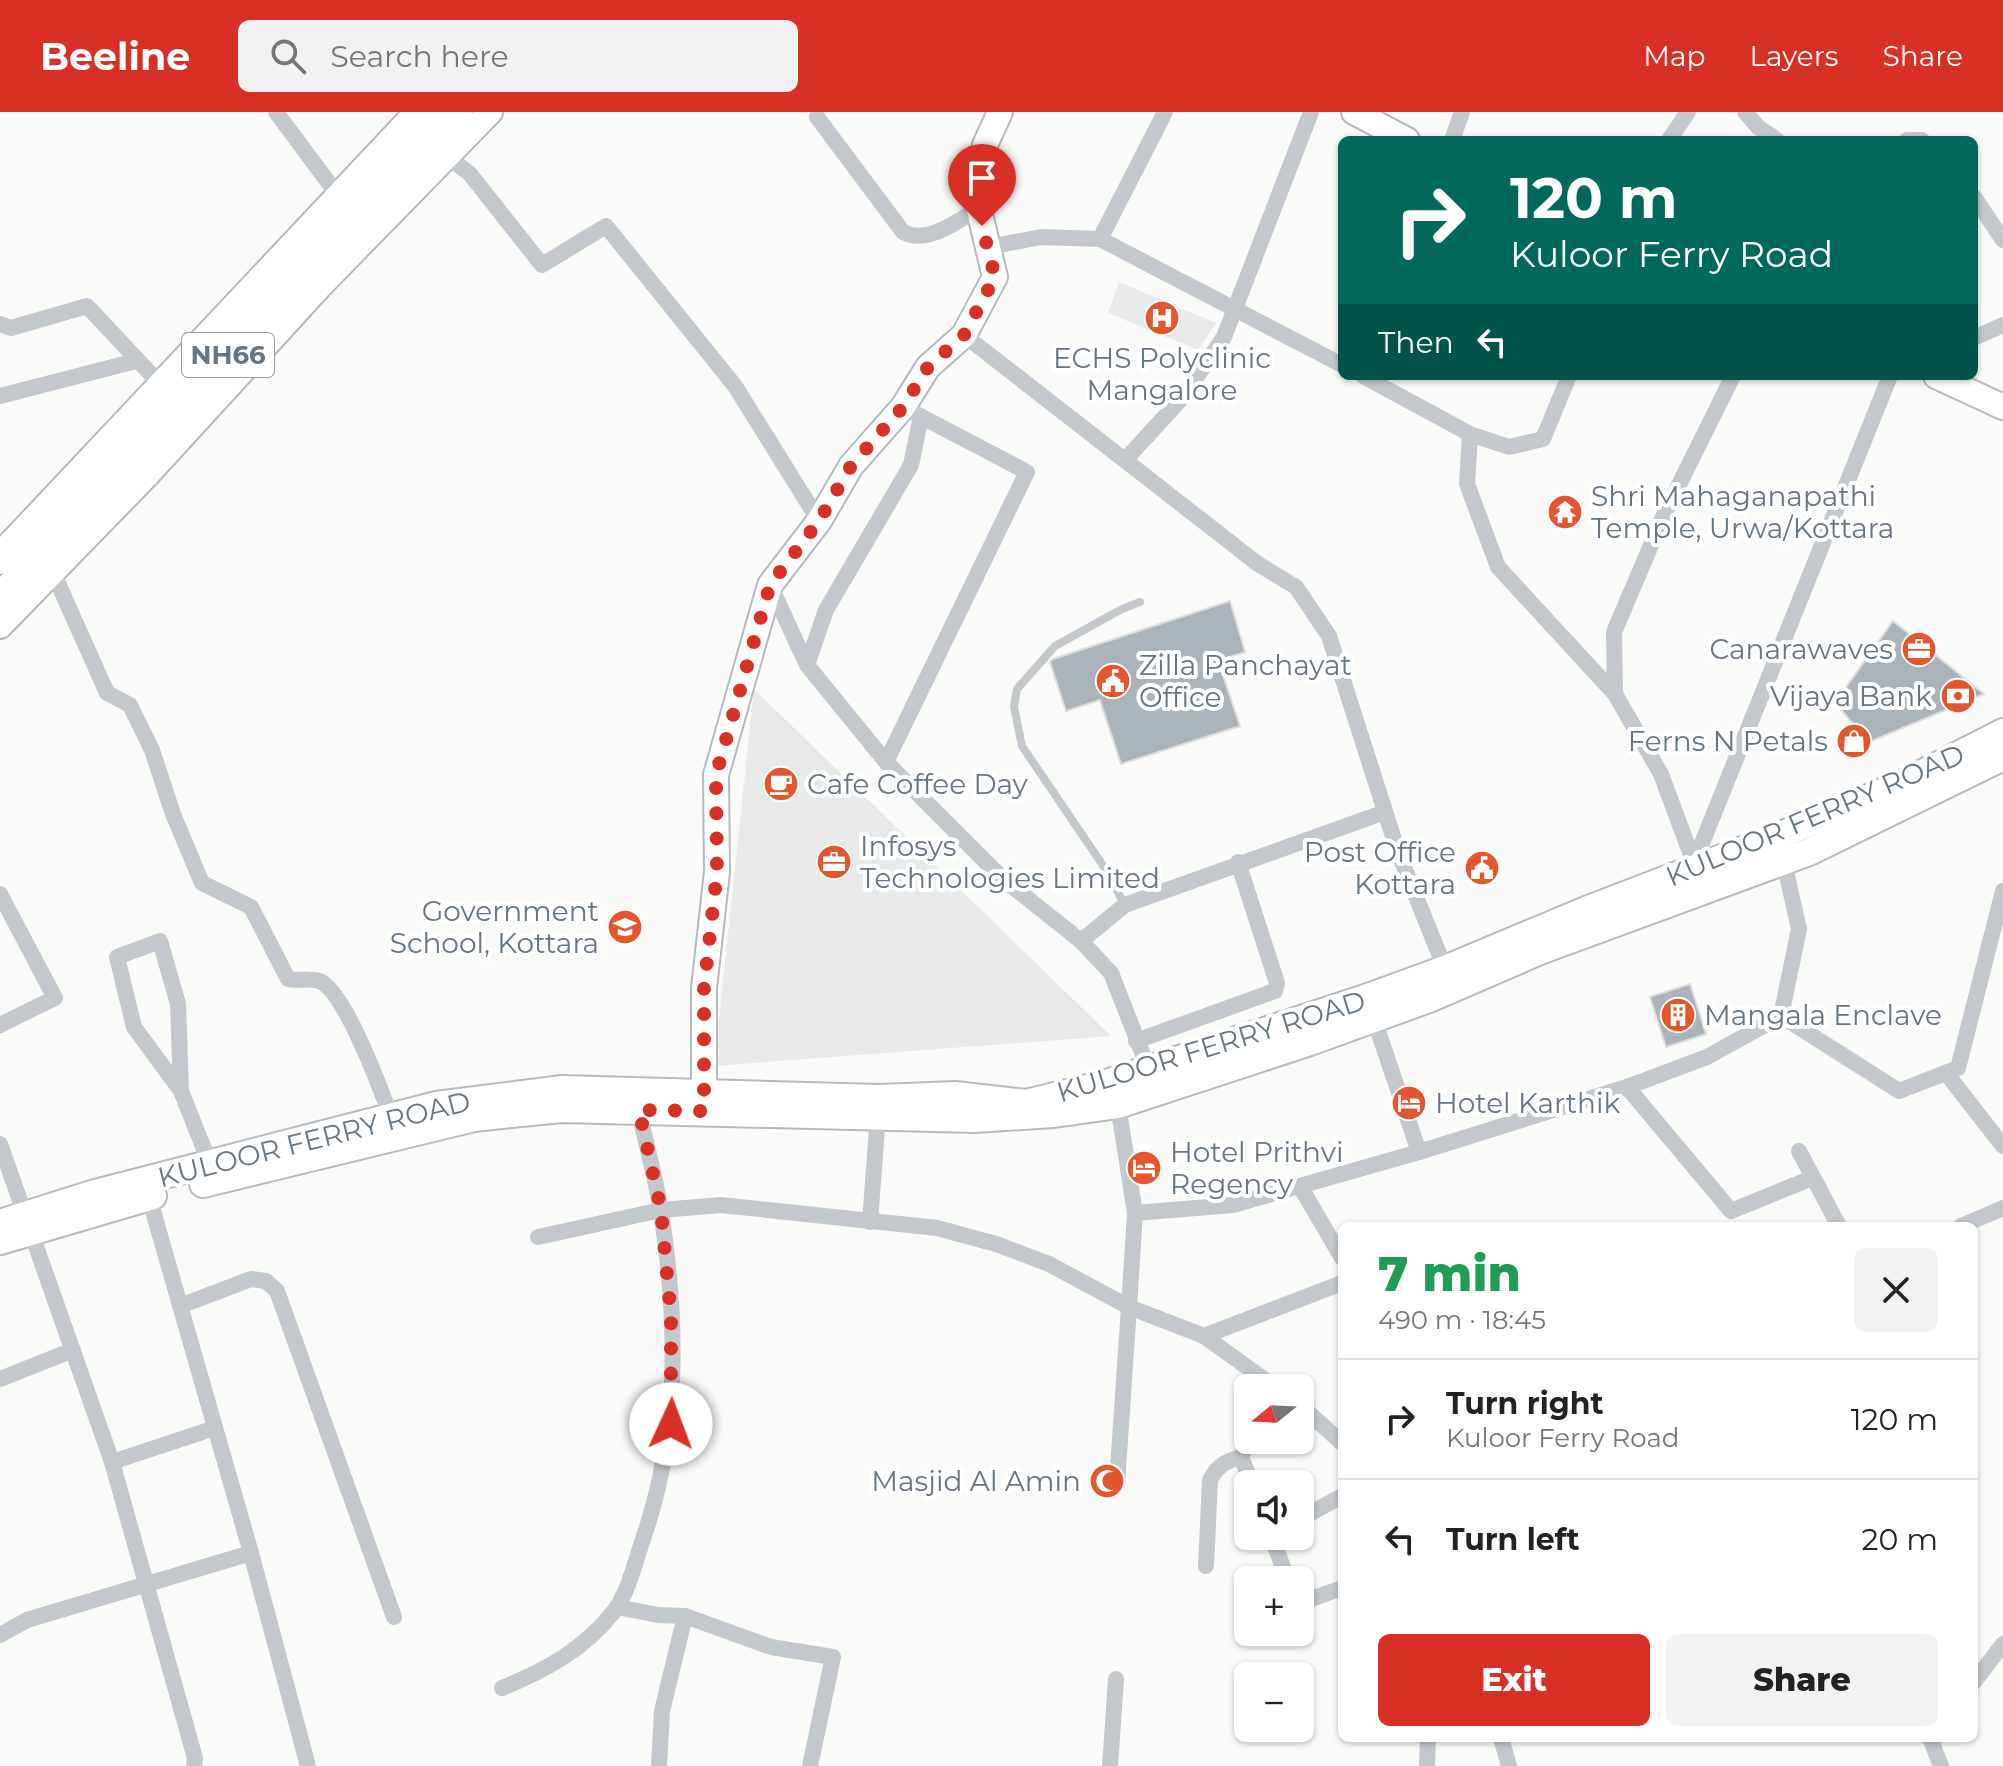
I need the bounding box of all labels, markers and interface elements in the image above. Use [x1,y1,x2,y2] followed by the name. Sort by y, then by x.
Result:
[238,20,798,92] search box
[40,33,190,80] text: Beeline
[266,34,310,78] icon: search
[330,38,509,75] text: Search here
[1643,39,1706,73] text: Map
[1750,39,1839,73] text: Layers
[1883,39,1963,73] text: Share
[948,144,1016,226] pin
[960,156,1004,200] icon: arrive
[1510,164,1678,232] text: 120 m
[1378,168,1482,272] icon: right
[1510,232,1833,276] text: Kuloor Ferry Road
[1143,299,1181,337] hospital icon: ECHS Polyclinic Mangalore
[1470,320,1514,364] icon: left
[1378,324,1454,361] text: Then
[182,333,274,377] road number: NH66
[1053,341,1271,407] place label: ECHS Polyclinic Mangalore
[1591,479,1894,545] place label: Shri Mahaganapathi Temple, Urwa/Kottara
[1546,493,1584,531] temple icon: Shri Mahaganapathi Temple, Urwa/Kottara
[1900,630,1938,668] office icon: Canarawaves
[1709,632,1893,666] place label: Canarawaves
[1139,648,1352,714] place label: Zilla Panchayat Office
[1094,662,1132,700] public building icon: Zilla Panchayat Office
[1939,677,1977,715] bank icon: Vijaya Bank
[1770,679,1932,713] place label: Vijaya Bank
[1835,722,1873,760] shop icon: Ferns N Petals
[1628,724,1828,758] place label: Ferns N Petals
[1661,737,1969,893] street label: KULOOR FERRY ROAD
[762,765,800,803] cafe icon: Cafe Coffee Day
[807,767,1028,801] place label: Cafe Coffee Day
[860,829,1160,895] place label: Infosys Technologies Limited
[1304,835,1456,901] place label: Post Office Kottara
[815,843,853,881] office icon: Infosys Technologies Limited
[1463,849,1501,887] public building icon: Post Office Kottara
[390,894,599,960] place label: Government School, Kottara
[606,908,644,946] school or university icon: Government School, Kottara
[1053,983,1369,1109] street label: KULOOR FERRY ROAD
[1659,996,1697,1034] building icon: Mangala Enclave
[1704,998,1942,1032] place label: Mangala Enclave
[154,1084,474,1194] street label: KULOOR FERRY ROAD
[1390,1084,1428,1122] hotel icon: Hotel Karthik
[1435,1086,1620,1120] place label: Hotel Karthik
[1170,1135,1343,1201] place label: Hotel Prithvi Regency
[1125,1149,1163,1187] hotel icon: Hotel Prithvi Regency
[1378,1245,1521,1303] text: 7 min
[1854,1248,1938,1332] button: close
[1378,1304,1546,1336] text: 490 m · 18:45
[1234,1374,1314,1454] north arrow
[1234,1374,1314,1742] map controls
[629,1382,713,1466] position arrow
[1446,1385,1603,1422] text: Turn right
[1378,1397,1422,1441] icon: right
[1851,1401,1938,1438] text: 120 m
[1446,1422,1679,1454] text: Kuloor Ferry Road
[1088,1462,1126,1500] mosque icon: Masjid Al Amin
[871,1464,1081,1498] place label: Masjid Al Amin
[1234,1470,1314,1550] button: sound
[1378,1517,1422,1561] icon: left
[1446,1521,1579,1558] text: Turn left
[1861,1521,1938,1558] text: 20 m
[1234,1566,1314,1646] button: +
[1378,1634,1650,1726] button: Exit
[1666,1634,1938,1726] button: Share
[1234,1662,1314,1742] button: −

